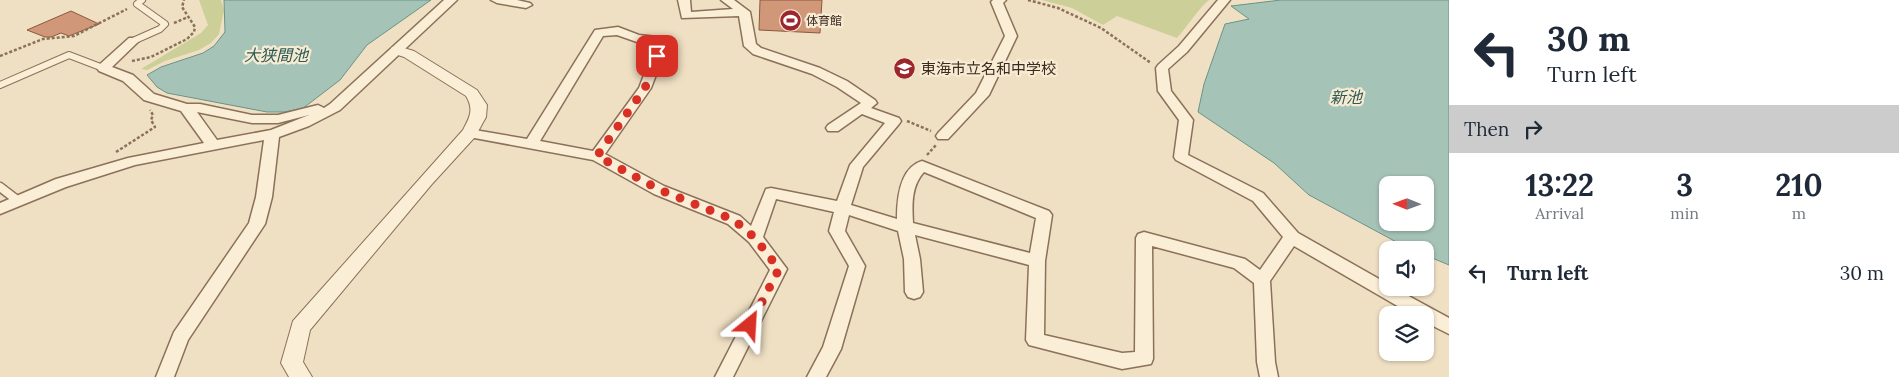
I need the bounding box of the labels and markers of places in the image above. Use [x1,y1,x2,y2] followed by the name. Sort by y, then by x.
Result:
[778,8,802,32] sports icon: 体育館
[806,13,842,28] place label: 体育館
[636,35,678,77] pin
[893,56,917,80] school or university icon: 東海市立名和中学校
[921,59,1056,78] place label: 東海市立名和中学校

